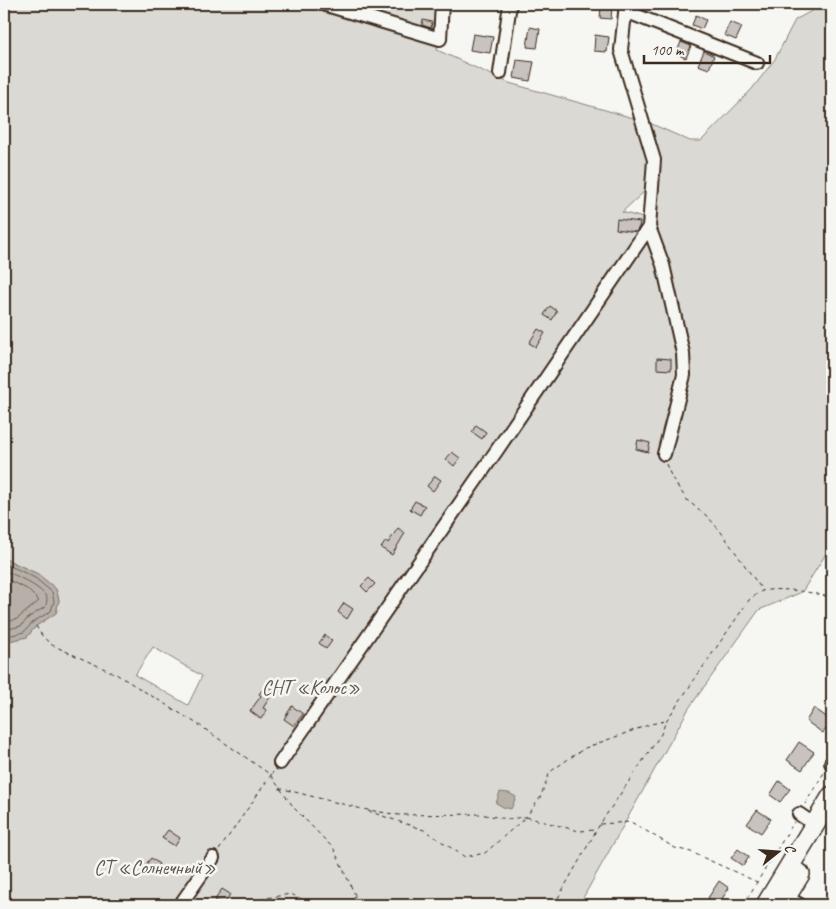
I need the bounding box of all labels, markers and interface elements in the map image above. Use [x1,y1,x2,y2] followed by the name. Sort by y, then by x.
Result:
[644,32,770,64] scale bar
[651,41,685,60] text: 100 m
[262,675,360,700] park label: СНТ «Колос»
[754,826,804,876] north arrow
[781,843,800,856] text: С
[94,855,216,880] park label: СТ «Солнечный»

